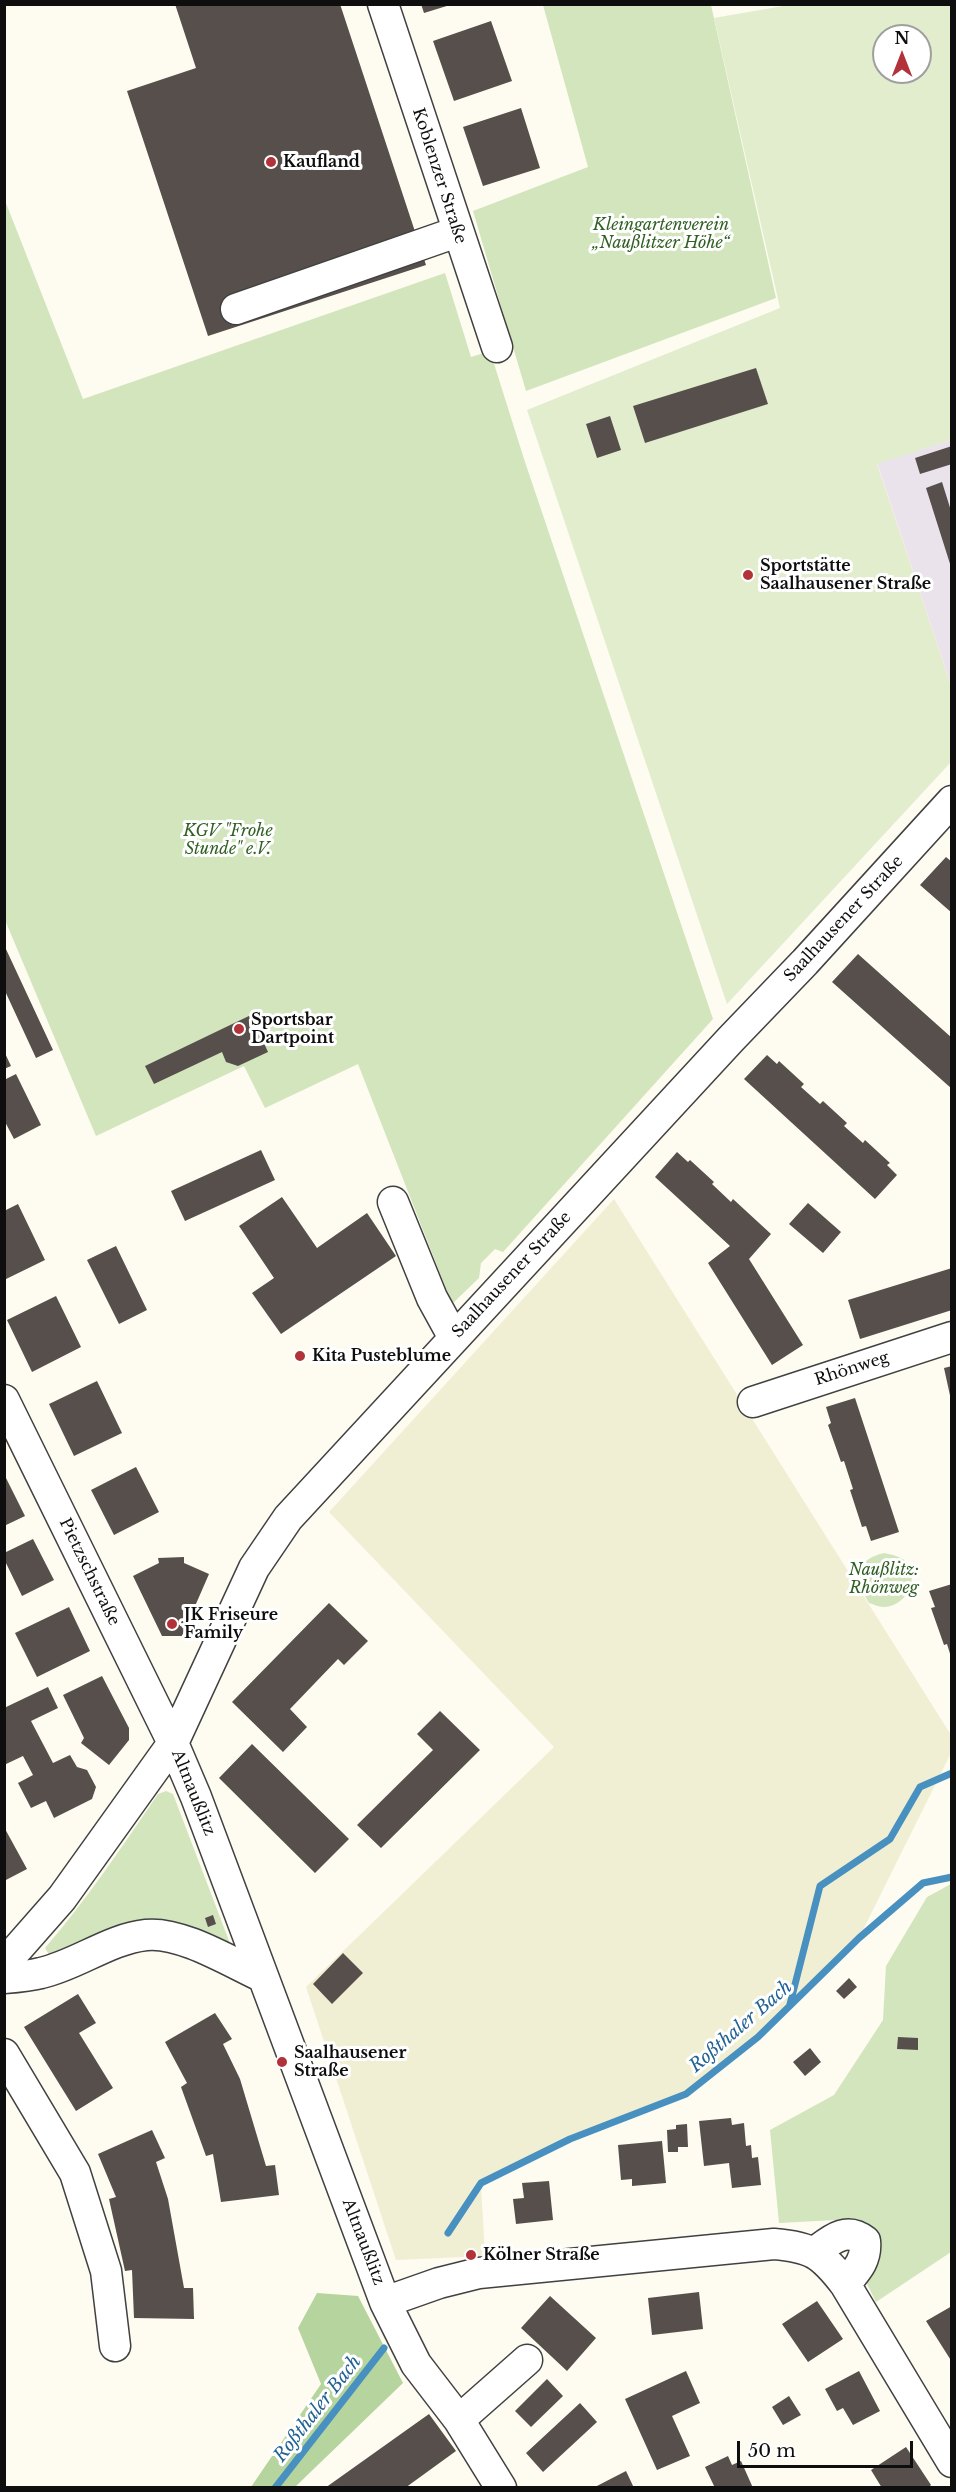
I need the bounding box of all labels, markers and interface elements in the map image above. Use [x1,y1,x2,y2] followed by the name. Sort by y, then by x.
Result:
[872,24,932,84] north arrow
[894,28,910,48] text: N
[408,106,470,246] street label: Koblenzer Straße
[283,152,360,172] place label: Kaufland
[264,155,278,169] marker: Kaufland
[592,215,730,253] park label: Kleingartenverein „Naußlitzer Höhe“
[760,556,931,594] place label: Sportstätte Saalhausener Straße
[741,568,755,582] marker: Sportstätte Saalhausener Straße
[183,821,273,859] park label: KGV "Frohe Stunde" e.V.
[781,852,907,986] street label: Saalhausener Straße
[251,1010,334,1048] place label: Sportsbar Dartpoint
[232,1022,246,1036] marker: Sportsbar Dartpoint
[449,1208,575,1342] street label: Saalhausener Straße
[312,1346,451,1366] place label: Kita Pusteblume
[812,1348,892,1390] street label: Rhönweg
[293,1349,307,1363] marker: Kita Pusteblume
[55,1515,123,1629] street label: Pietzschstraße
[849,1560,919,1598] park label: Naußlitz: Rhönweg
[184,1605,278,1643] place label: JK Friseure Family
[165,1617,179,1631] marker: JK Friseure Family
[167,1747,219,1839] street label: Altnaußlitz
[685,1977,797,2077] water label: Roßthaler Bach
[294,2043,406,2081] place label: Saalhausener Straße
[275,2055,289,2069] marker: Saalhausener Straße
[338,2196,388,2288] street label: Altnaußlitz
[483,2245,600,2265] place label: Kölner Straße
[464,2248,478,2262] marker: Kölner Straße
[270,2352,366,2466] water label: Roßthaler Bach
[740,2429,916,2467] scale bar
[748,2440,796,2462] text: 50 m

